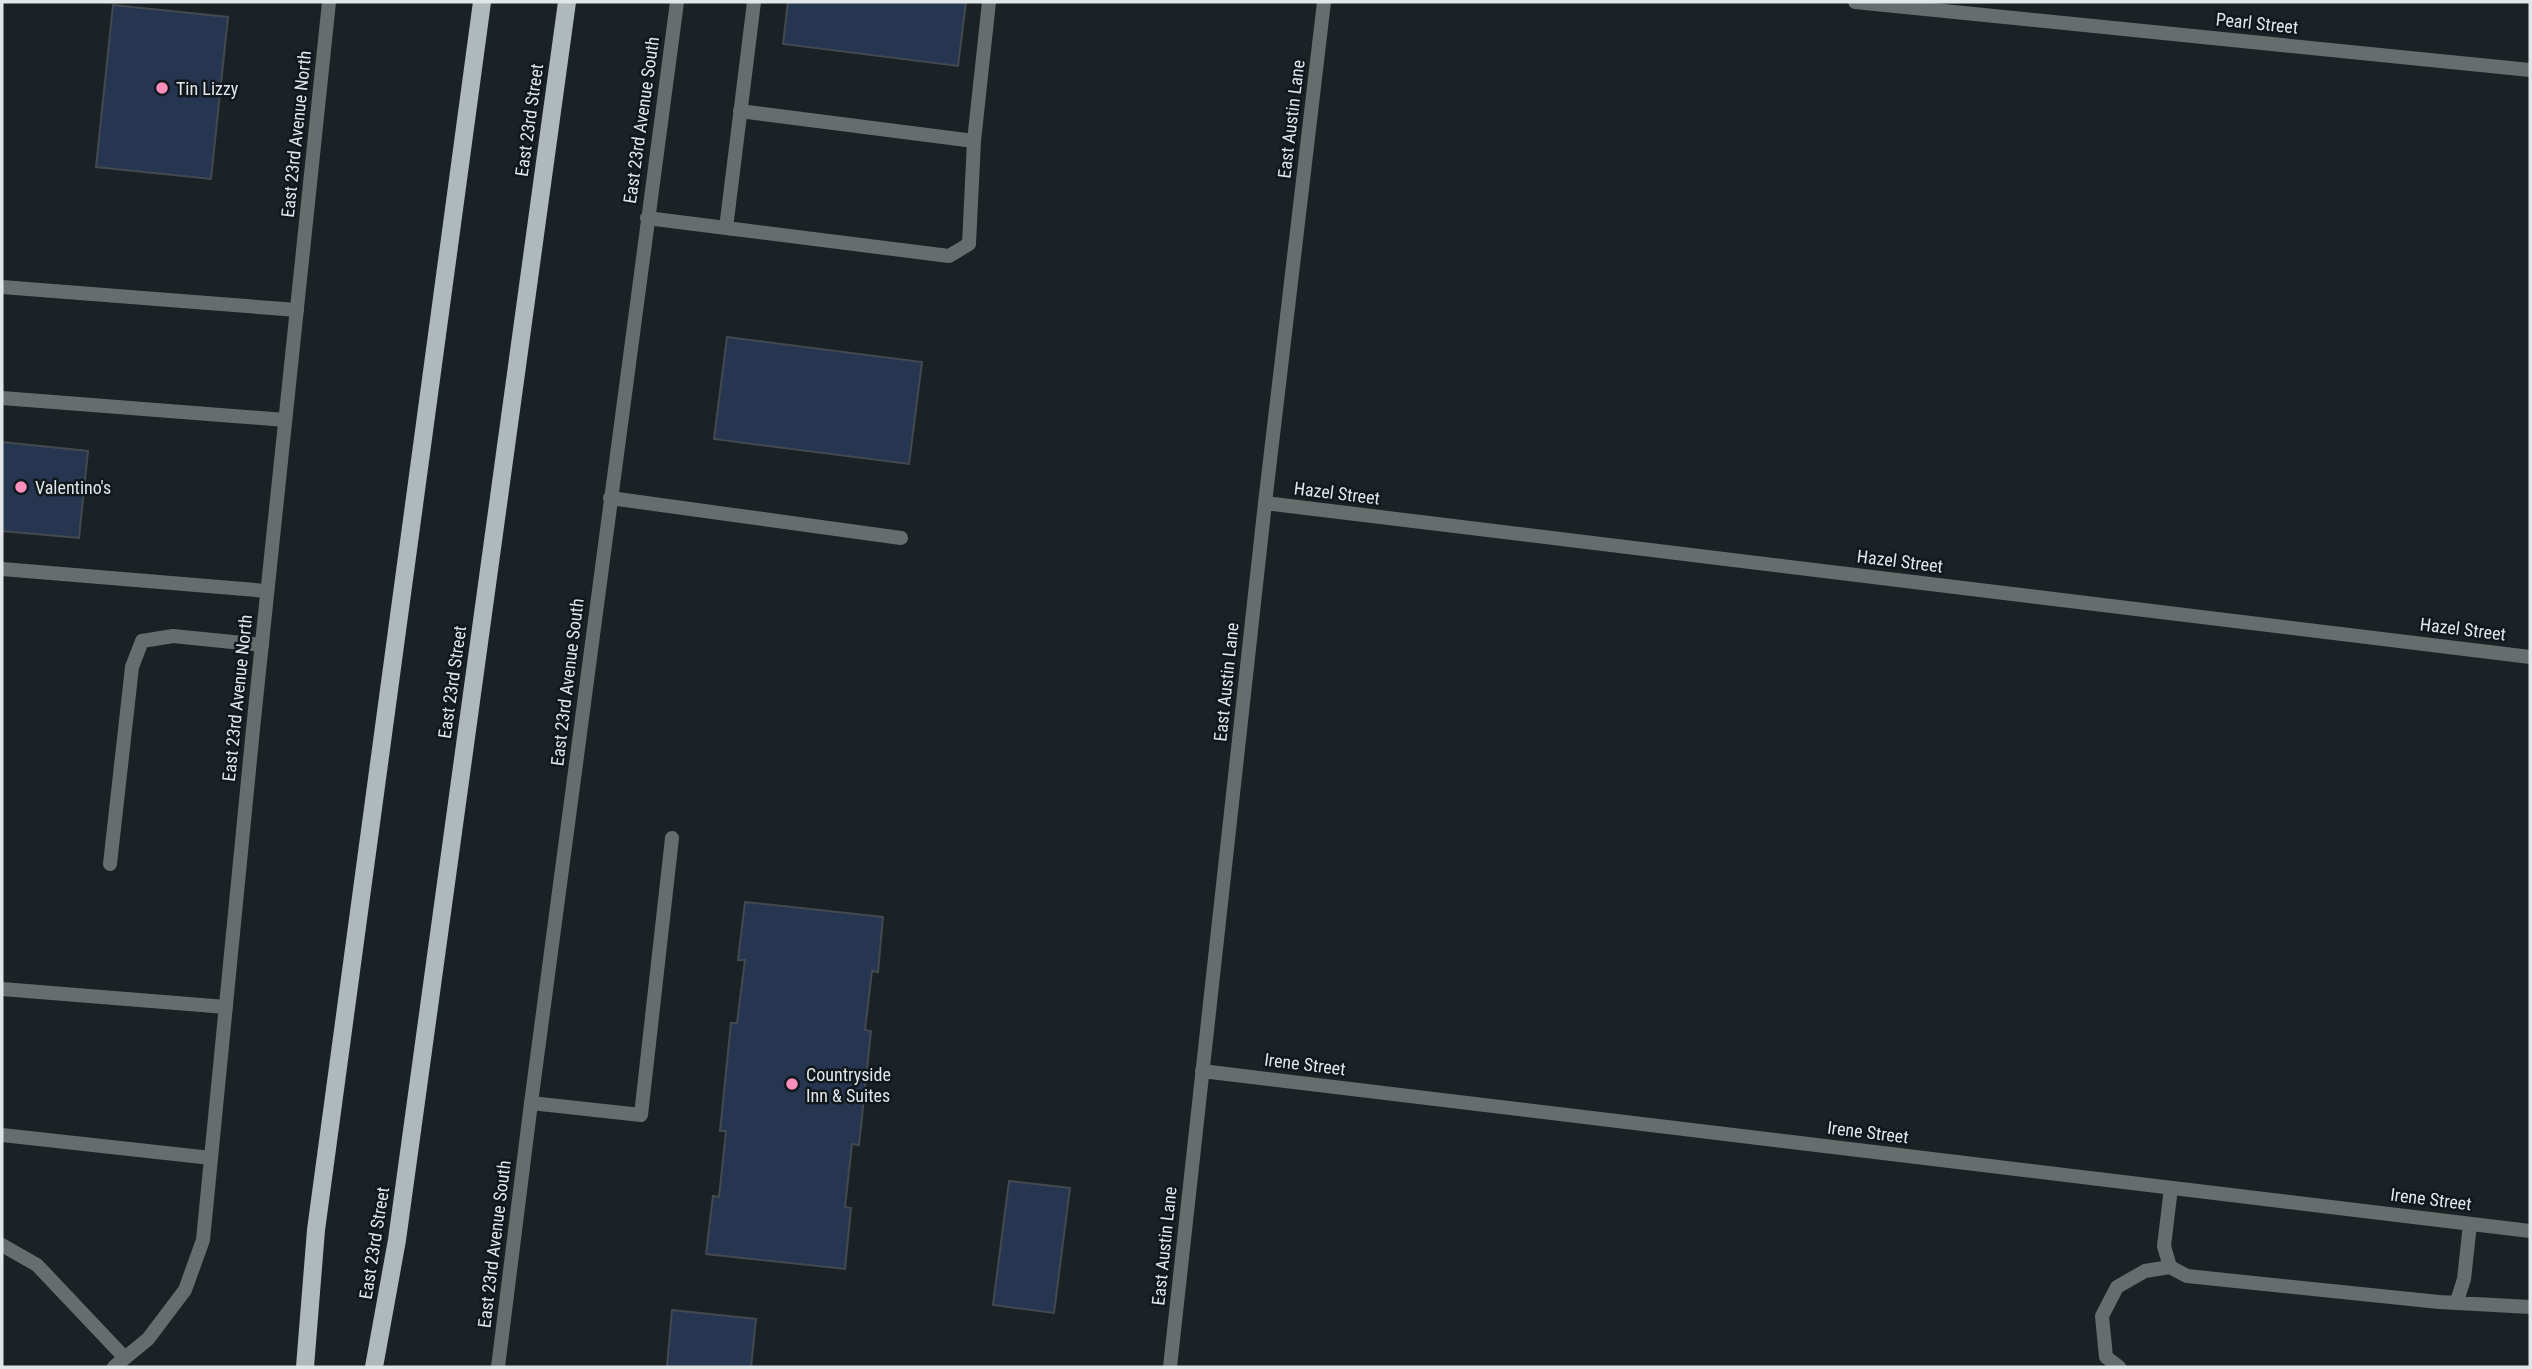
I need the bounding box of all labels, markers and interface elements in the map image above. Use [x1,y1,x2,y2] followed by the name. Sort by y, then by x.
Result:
[2215,8,2299,38] street label: Pearl Street
[619,35,663,205] street label: East 23rd Avenue South
[277,50,315,218] street label: East 23rd Avenue North
[1273,59,1309,179] street label: East Austin Lane
[511,62,547,178] street label: East 23rd Street
[176,78,239,99] place label: Tin Lizzy
[154,80,170,96] marker: Tin Lizzy
[35,477,111,498] place label: Valentino's
[1293,477,1381,509] street label: Hazel Street
[13,479,29,495] marker: Valentino's
[1856,545,1944,577] street label: Hazel Street
[546,597,588,767] street label: East 23rd Avenue South
[2419,613,2507,645] street label: Hazel Street
[218,614,256,782] street label: East 23rd Avenue North
[1209,622,1243,742] street label: East Austin Lane
[434,624,470,740] street label: East 23rd Street
[1263,1049,1347,1079] street label: Irene Street
[806,1064,891,1106] place label: Countryside Inn & Suites
[784,1076,800,1092] marker: Countryside Inn & Suites
[1826,1117,1910,1147] street label: Irene Street
[473,1159,515,1329] street label: East 23rd Avenue South
[2389,1184,2473,1214] street label: Irene Street
[355,1185,393,1301] street label: East 23rd Street
[1147,1186,1181,1306] street label: East Austin Lane

